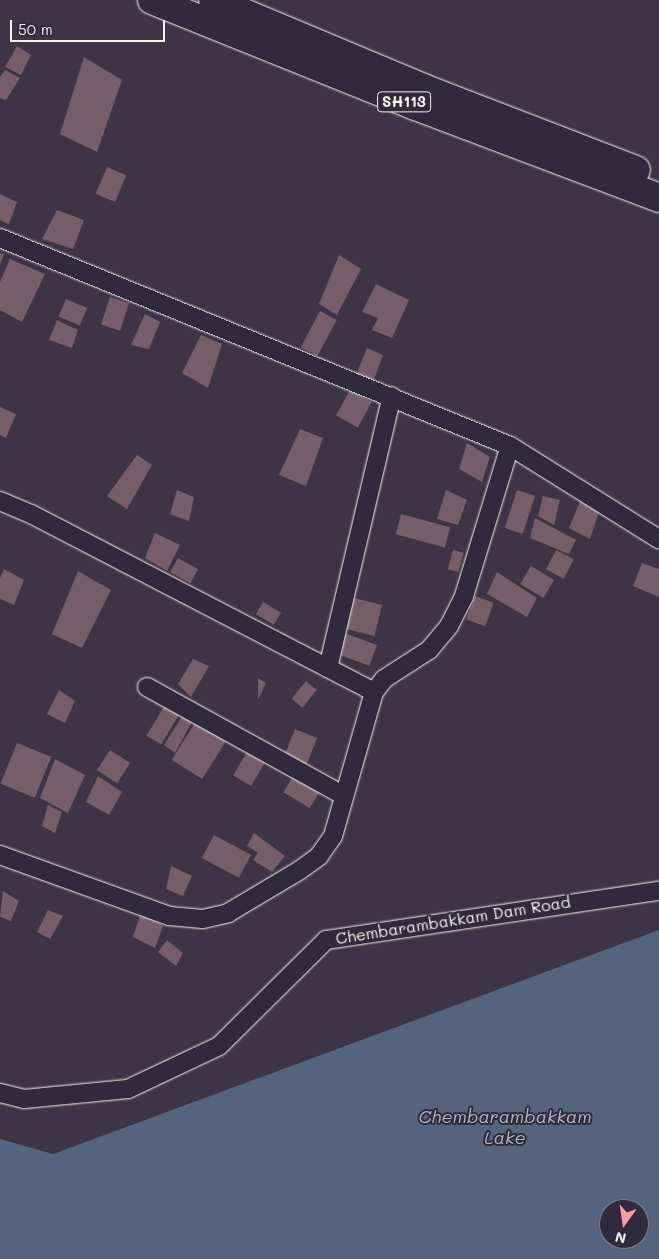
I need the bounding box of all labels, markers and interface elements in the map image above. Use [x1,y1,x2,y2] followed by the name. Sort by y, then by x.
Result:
[12,10,168,42] scale bar
[18,19,53,39] text: 50 m
[376,90,432,114] road number: SH113
[334,892,572,948] street label: Chembarambakkam Dam Road
[418,1106,592,1148] water label: Chembarambakkam Lake
[599,1199,649,1249] north arrow
[613,1228,628,1249] text: N

